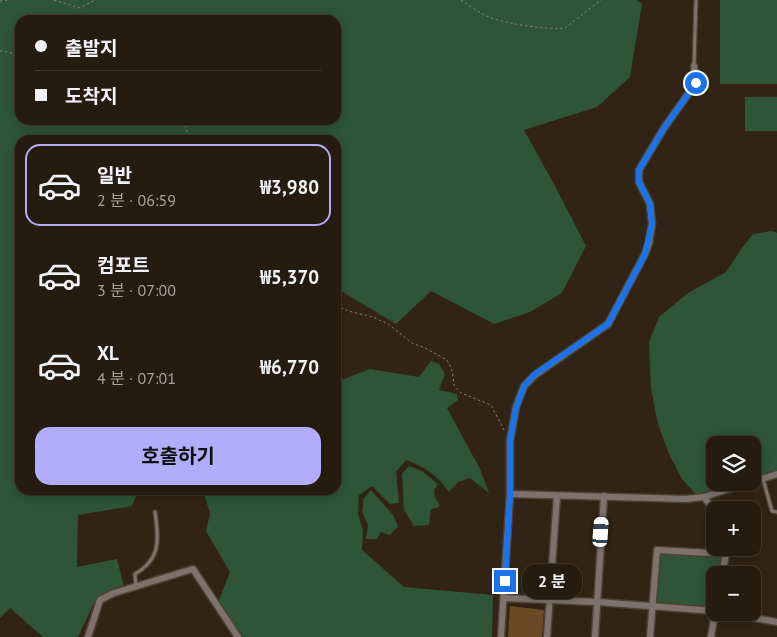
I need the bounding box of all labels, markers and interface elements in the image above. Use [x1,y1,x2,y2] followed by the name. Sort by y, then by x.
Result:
[65,36,117,60] text: 출발지
[685,72,707,94] route start
[65,84,117,108] text: 도착지
[37,163,82,208] icon: car
[97,163,132,187] text: 일반
[260,175,319,199] text: ₩3,980
[97,190,176,210] text: 2 분 · 06:59
[37,253,82,298] icon: car
[97,253,149,277] text: 컴포트
[260,265,319,289] text: ₩5,370
[97,280,176,300] text: 3 분 · 07:00
[97,341,119,365] text: XL
[37,343,82,388] icon: car
[260,355,319,379] text: ₩6,770
[97,368,176,388] text: 4 분 · 07:01
[35,427,321,485] button: 호출하기
[706,436,761,621] map controls
[706,436,761,491] button: layers
[706,501,761,556] button: +
[592,517,609,547] car
[522,564,582,598] callout: 2 분
[706,566,761,621] button: −
[494,570,516,592] route end
[538,571,566,591] text: 2 분

